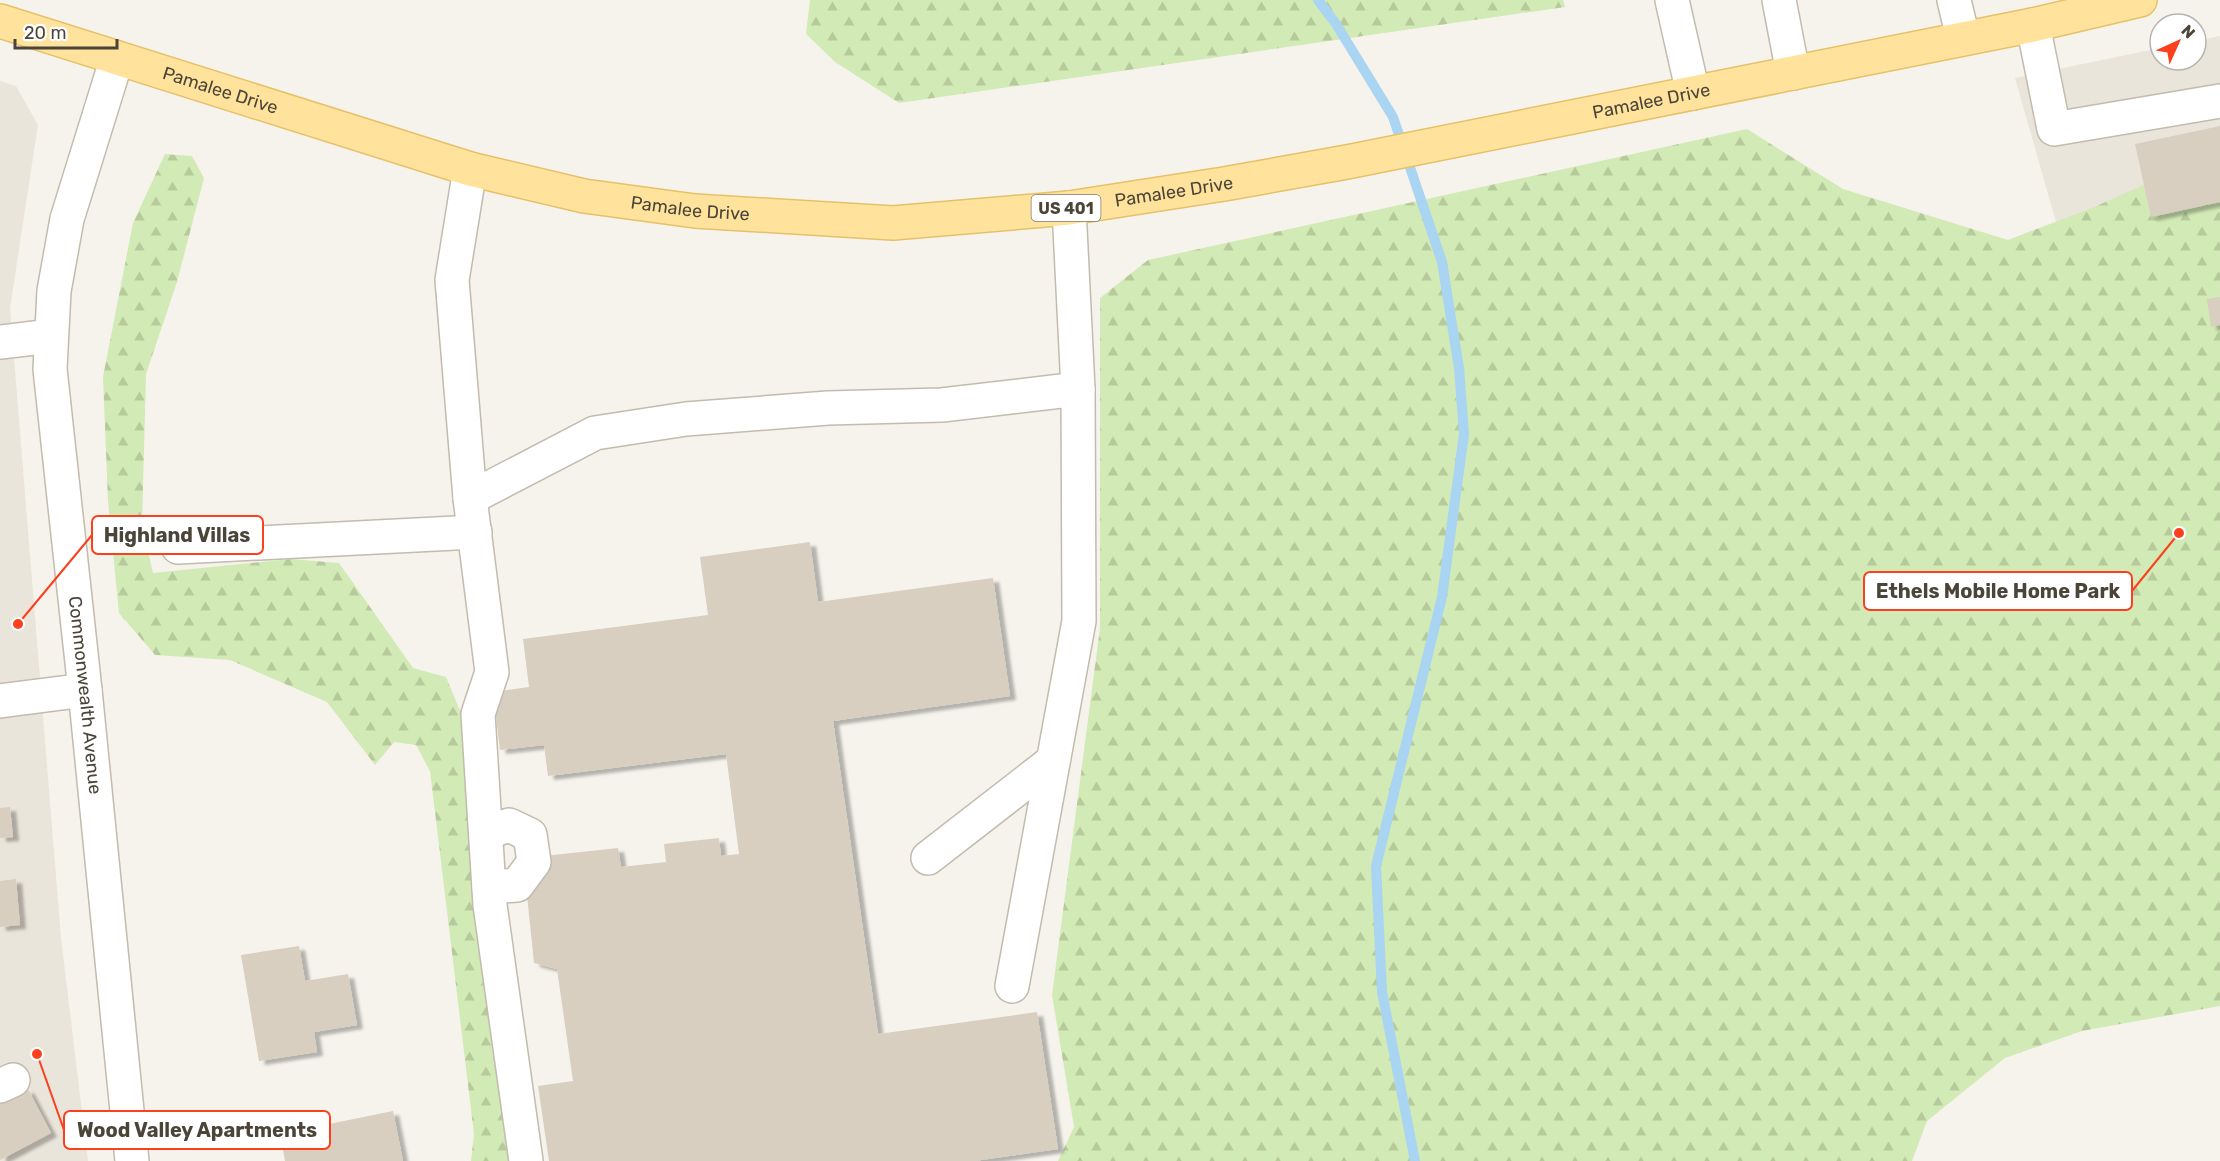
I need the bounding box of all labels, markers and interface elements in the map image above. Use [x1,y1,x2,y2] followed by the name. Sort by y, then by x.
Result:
[15,12,117,50] scale bar
[2148,12,2208,72] north arrow
[2177,21,2199,43] text: N
[24,22,66,44] text: 20 m
[160,62,281,119] street label: Pamalee Drive
[1590,79,1712,124] street label: Pamalee Drive
[1113,172,1235,212] street label: Pamalee Drive
[629,191,750,225] street label: Pamalee Drive
[1032,195,1100,221] road number: US 401
[92,516,263,554] callout: Highland Villas
[104,523,250,547] text: Highland Villas
[1864,572,2132,610] callout: Ethels Mobile Home Park
[1876,579,2120,603] text: Ethels Mobile Home Park
[64,595,106,795] street label: Commonwealth Avenue
[64,1111,330,1149] callout: Wood Valley Apartments
[77,1118,317,1142] text: Wood Valley Apartments

